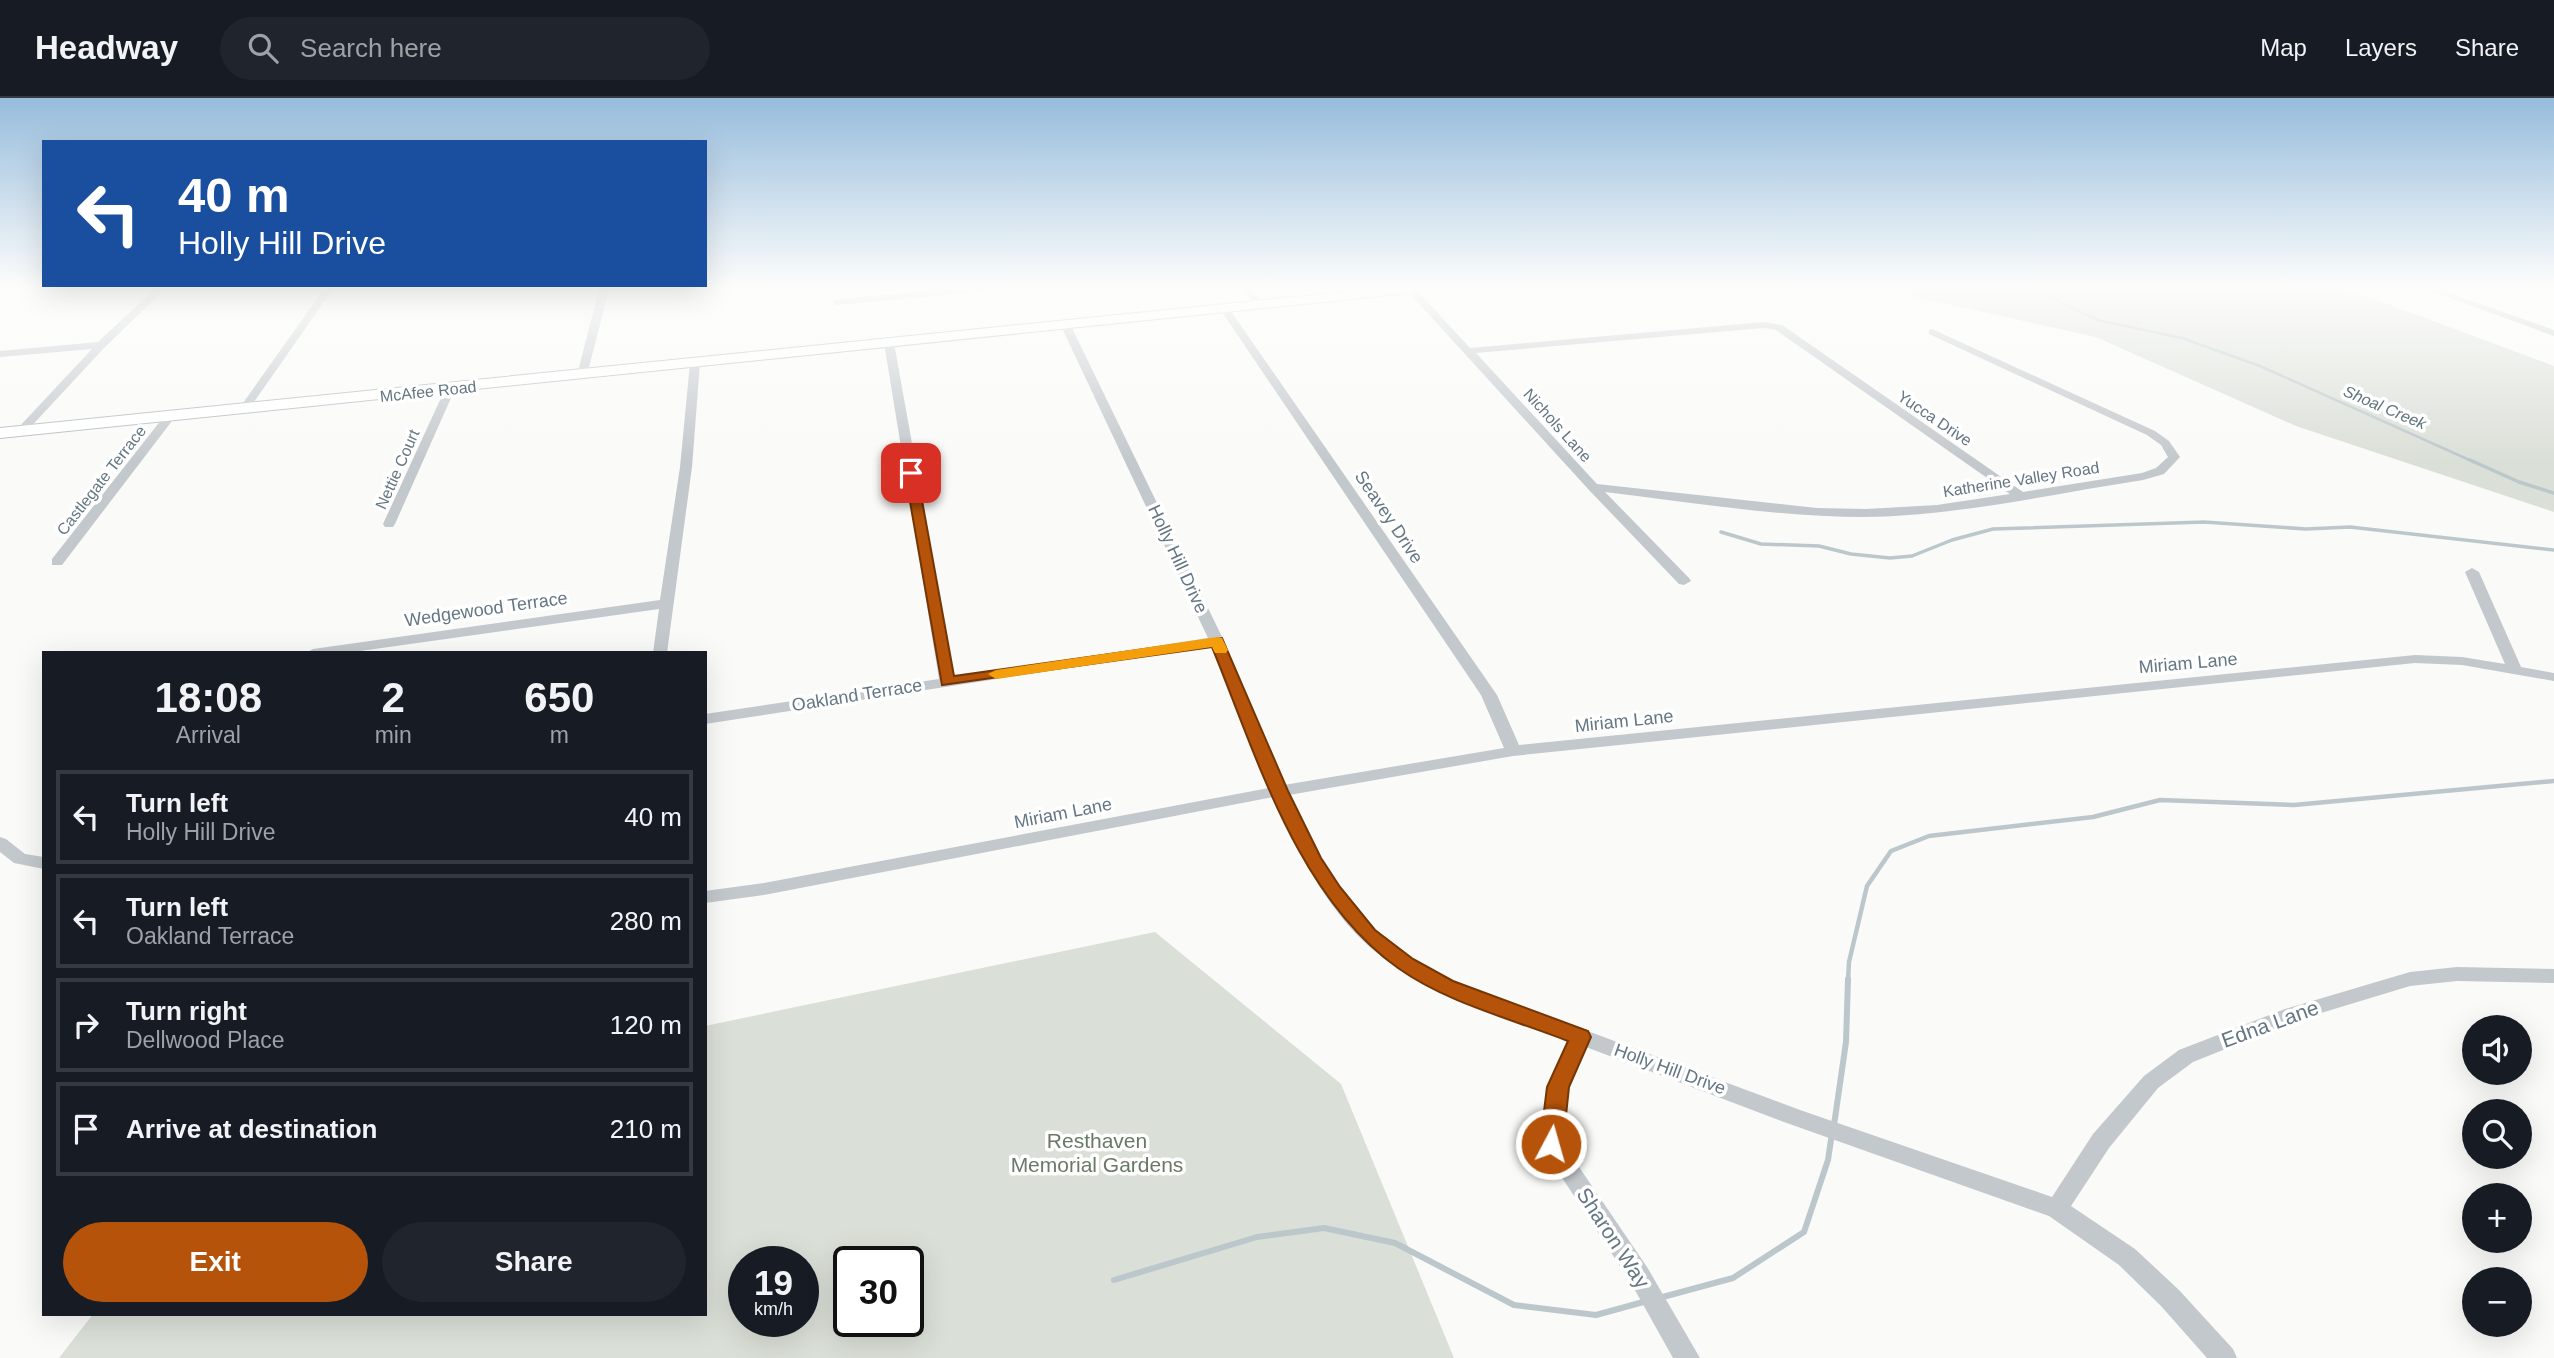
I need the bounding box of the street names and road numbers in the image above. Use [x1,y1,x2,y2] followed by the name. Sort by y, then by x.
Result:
[379,378,477,405] street label: McAfee Road
[1520,385,1595,465] street label: Nichols Lane
[1895,387,1975,449] street label: Yucca Drive
[53,422,149,538] street label: Castlegate Terrace
[372,426,423,512] street label: Nettie Court
[1942,459,2100,500] street label: Katherine Valley Road
[1351,467,1427,567] street label: Seavey Drive
[1144,502,1212,616] street label: Holly Hill Drive
[403,588,569,630] street label: Wedgewood Terrace
[2138,649,2238,677] street label: Miriam Lane
[790,675,924,715] street label: Oakland Terrace
[1574,706,1674,736] street label: Miriam Lane
[1012,794,1114,832] street label: Miriam Lane
[2218,995,2322,1052] street label: Edna Lane
[1612,1040,1728,1098] street label: Holly Hill Drive
[1573,1183,1655,1293] street label: Sharon Way

